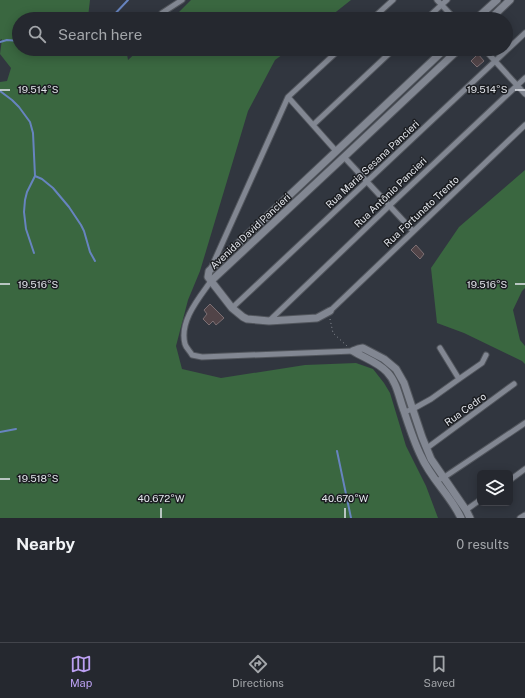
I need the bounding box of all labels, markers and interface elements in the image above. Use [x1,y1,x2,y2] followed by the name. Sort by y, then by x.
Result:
[12,12,513,56] search box
[26,23,48,45] icon: search
[58,26,142,43] text: Search here
[18,83,59,95] text: 19.514°S
[467,83,508,95] text: 19.514°S
[323,118,421,210] street label: Rua Maria Sesana Pancieri
[351,154,429,230] street label: Rua Antônio Pancieri
[381,173,461,249] street label: Rua Fortunato Trento
[208,191,292,271] street label: Avenida David Pancieri
[18,278,59,290] text: 19.516°S
[467,278,508,290] text: 19.516°S
[442,390,488,428] street label: Rua Cedro
[477,470,513,506] map controls
[477,470,513,506] button: layers
[18,472,59,484] text: 19.518°S
[138,492,185,504] text: 40.672°W
[322,492,369,504] text: 40.670°W
[16,534,75,554] text: Nearby
[456,537,509,552] text: 0 results
[70,653,92,689] tab: Map
[232,653,284,689] tab: Directions
[424,653,455,689] tab: Saved

